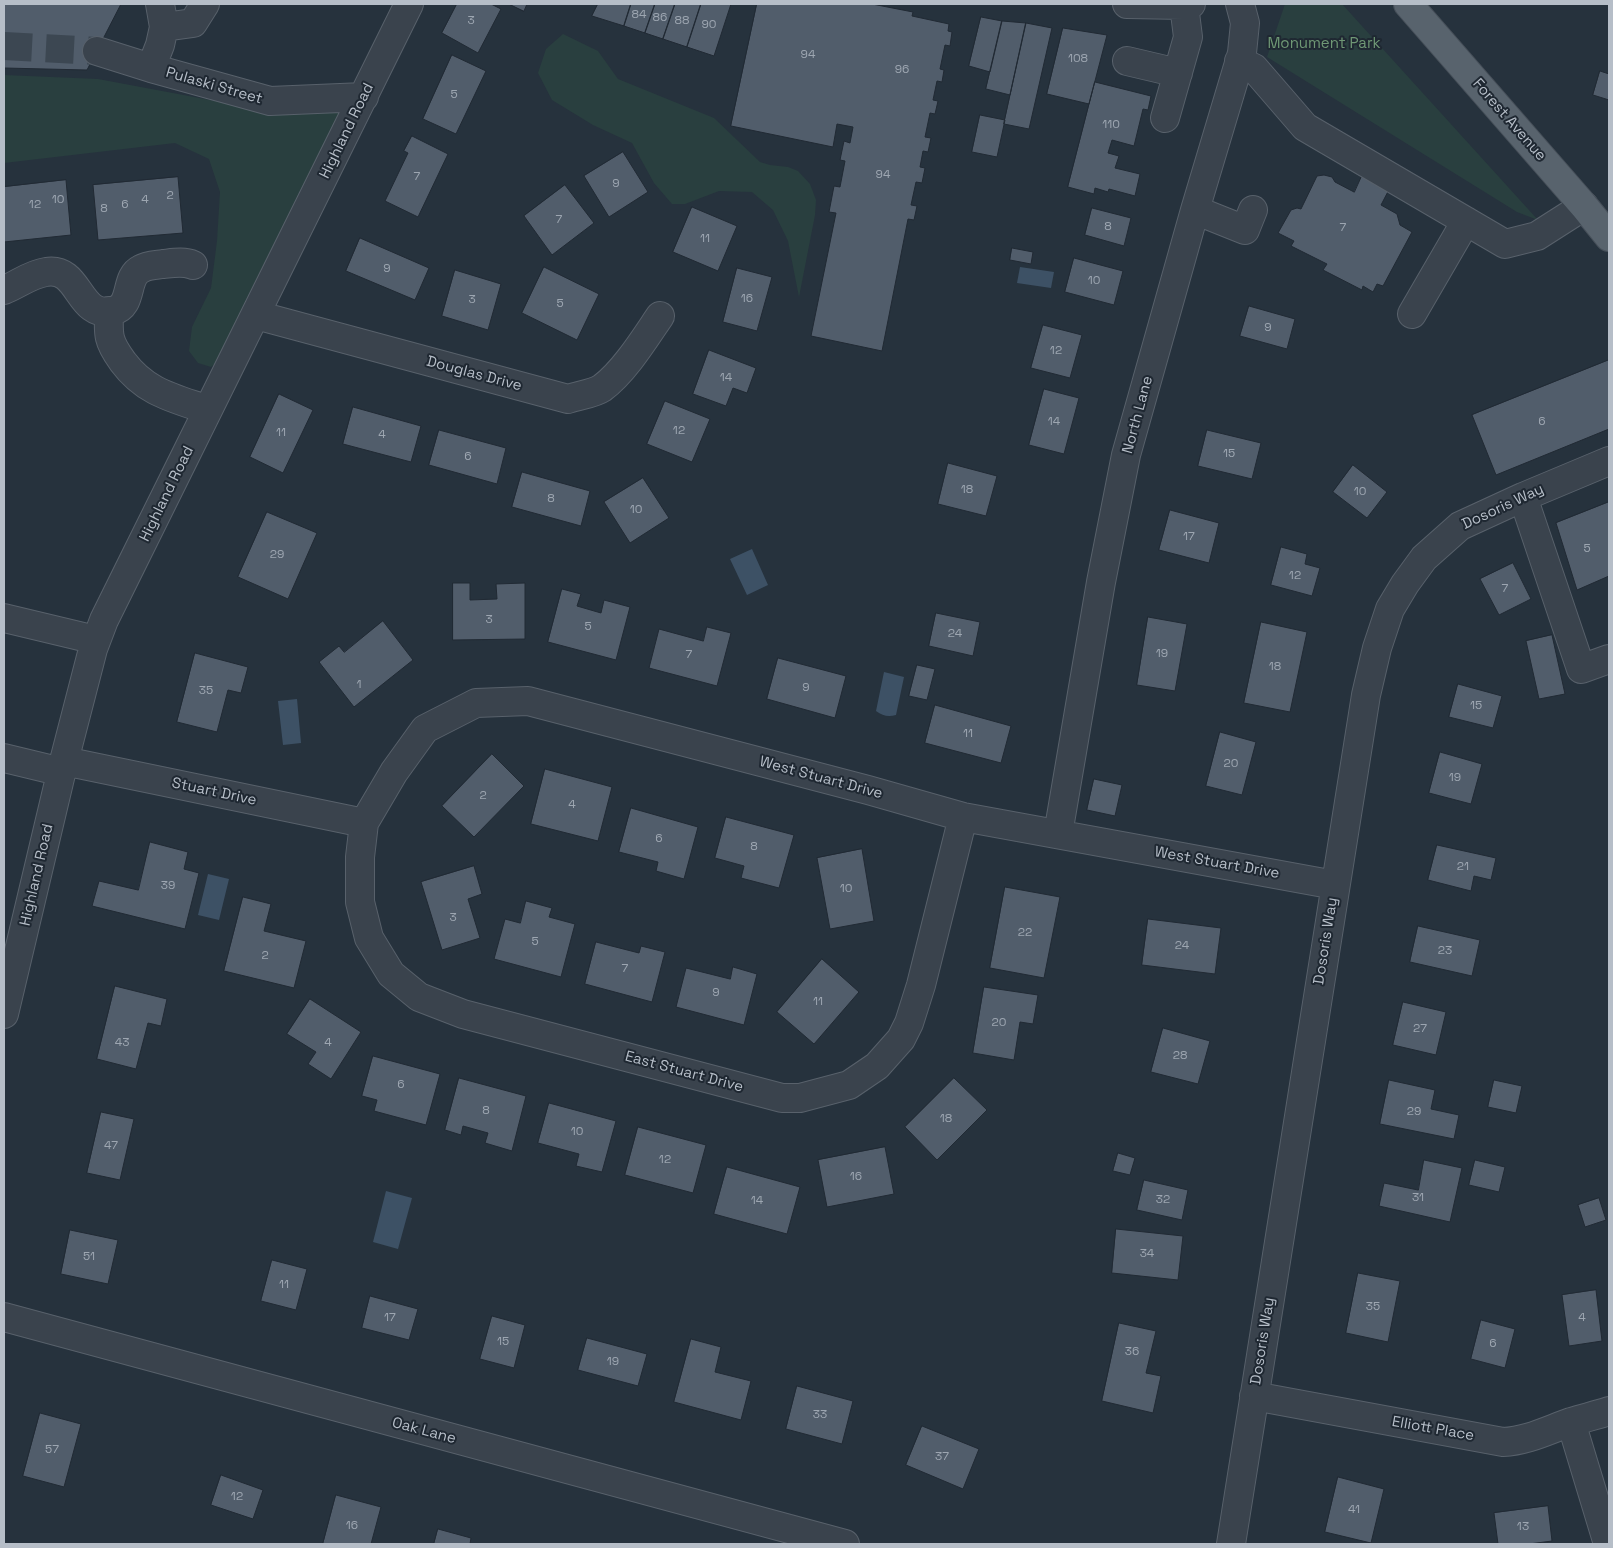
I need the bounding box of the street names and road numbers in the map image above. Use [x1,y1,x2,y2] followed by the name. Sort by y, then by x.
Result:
[164,64,264,108] street label: Pulaski Street
[1468,75,1550,165] street label: Forest Avenue
[316,80,378,182] street label: Highland Road
[424,353,524,395] street label: Douglas Drive
[1119,374,1157,456] street label: North Lane
[136,443,198,545] street label: Highland Road
[1459,480,1547,534] street label: Dosoris Way
[758,753,884,803] street label: West Stuart Drive
[170,774,258,810] street label: Stuart Drive
[17,822,57,928] street label: Highland Road
[1153,843,1281,883] street label: West Stuart Drive
[1310,896,1342,986] street label: Dosoris Way
[623,1048,745,1096] street label: East Stuart Drive
[1247,1296,1279,1386] street label: Dosoris Way
[1390,1413,1476,1445] street label: Elliott Place
[390,1414,458,1448] street label: Oak Lane

